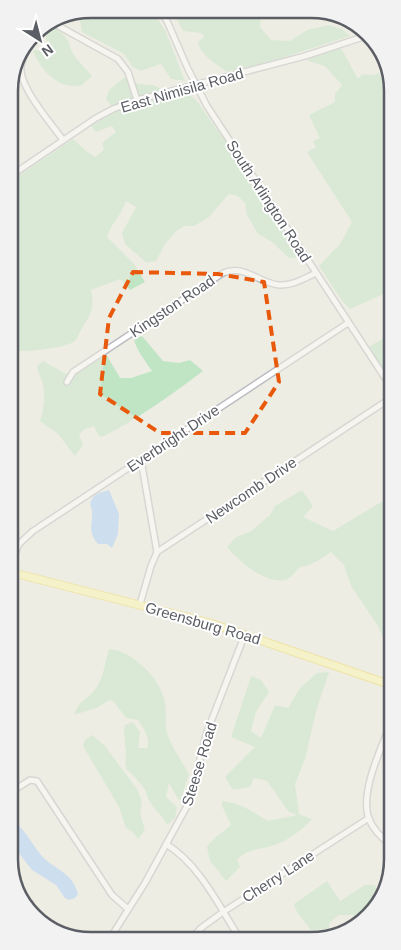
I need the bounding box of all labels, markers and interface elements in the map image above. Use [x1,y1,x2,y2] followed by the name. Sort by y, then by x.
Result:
[15,15,65,65] north arrow
[39,41,56,60] text: N
[119,64,245,116] street label: East Nimisila Road
[223,137,315,265] street label: South Arlington Road
[126,271,218,341] street label: Kingston Road
[124,401,222,475] street label: Everbright Drive
[202,453,300,527] street label: Newcomb Drive
[143,598,263,648] street label: Greensburg Road
[178,720,220,808] street label: Steese Road
[239,846,317,906] street label: Cherry Lane

